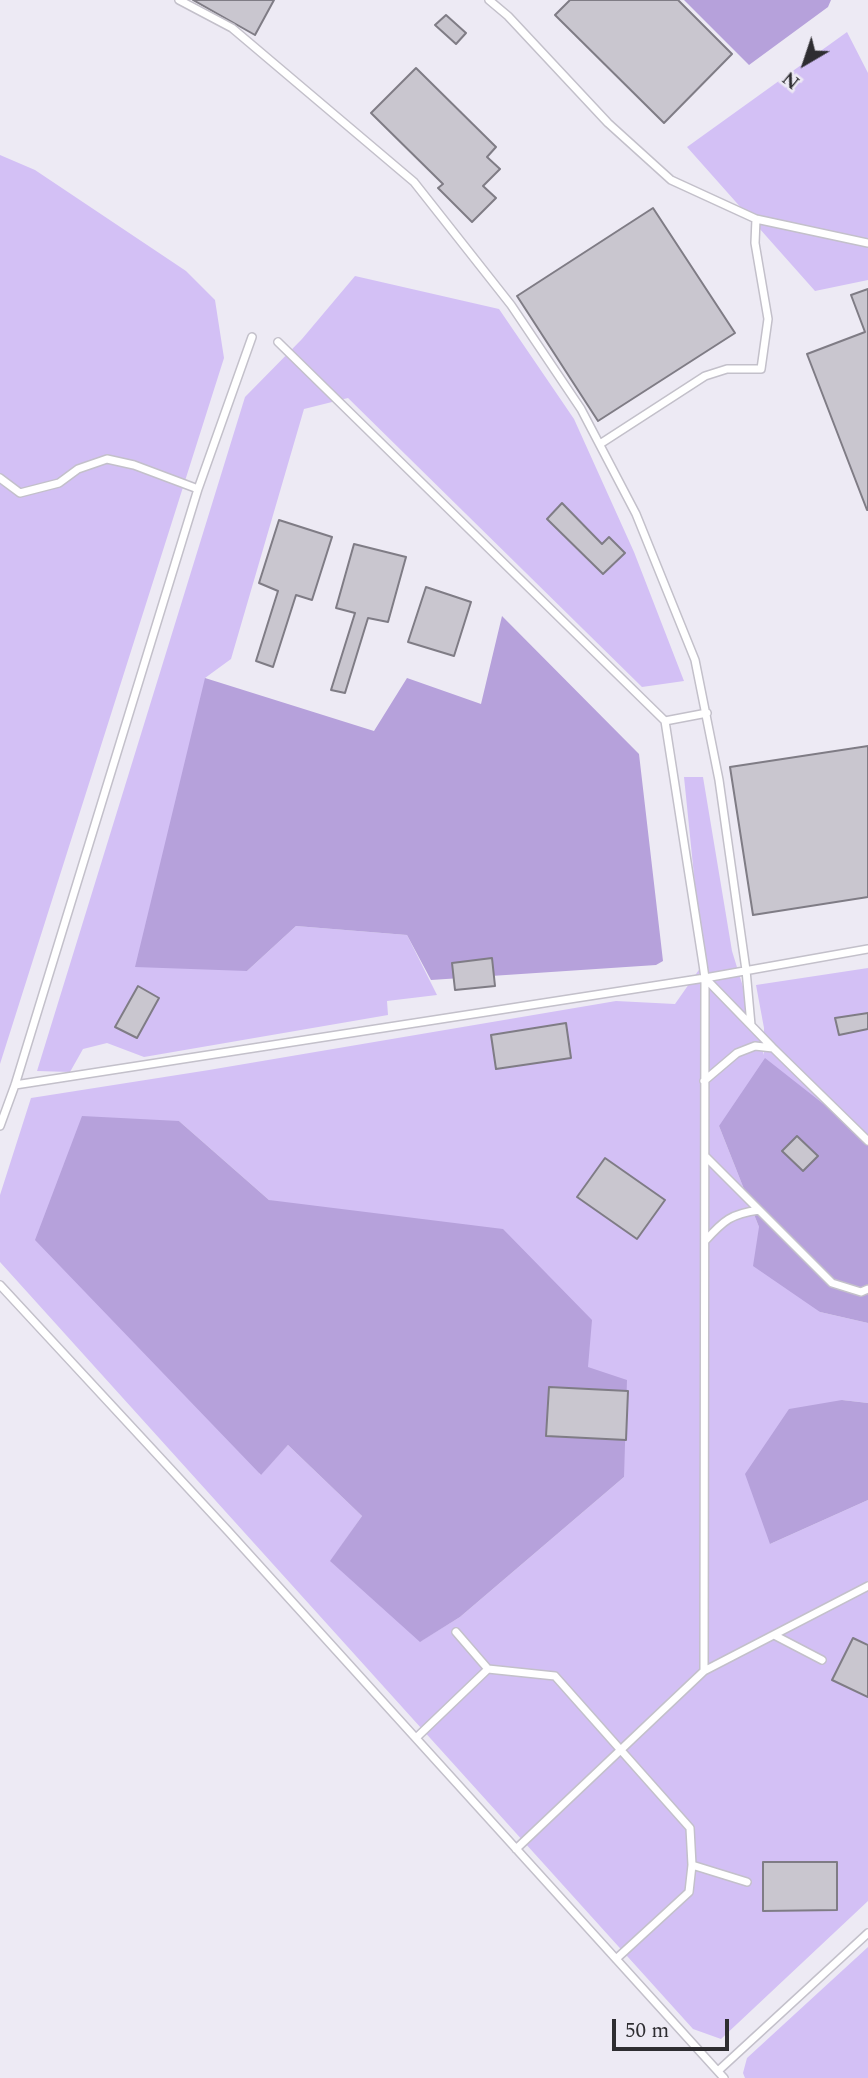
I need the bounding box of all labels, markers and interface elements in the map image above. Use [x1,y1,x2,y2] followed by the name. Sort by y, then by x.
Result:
[770,28,840,98] north arrow
[776,64,807,96] text: N
[616,2004,733,2048] scale bar
[625,2015,669,2047] text: 50 m

